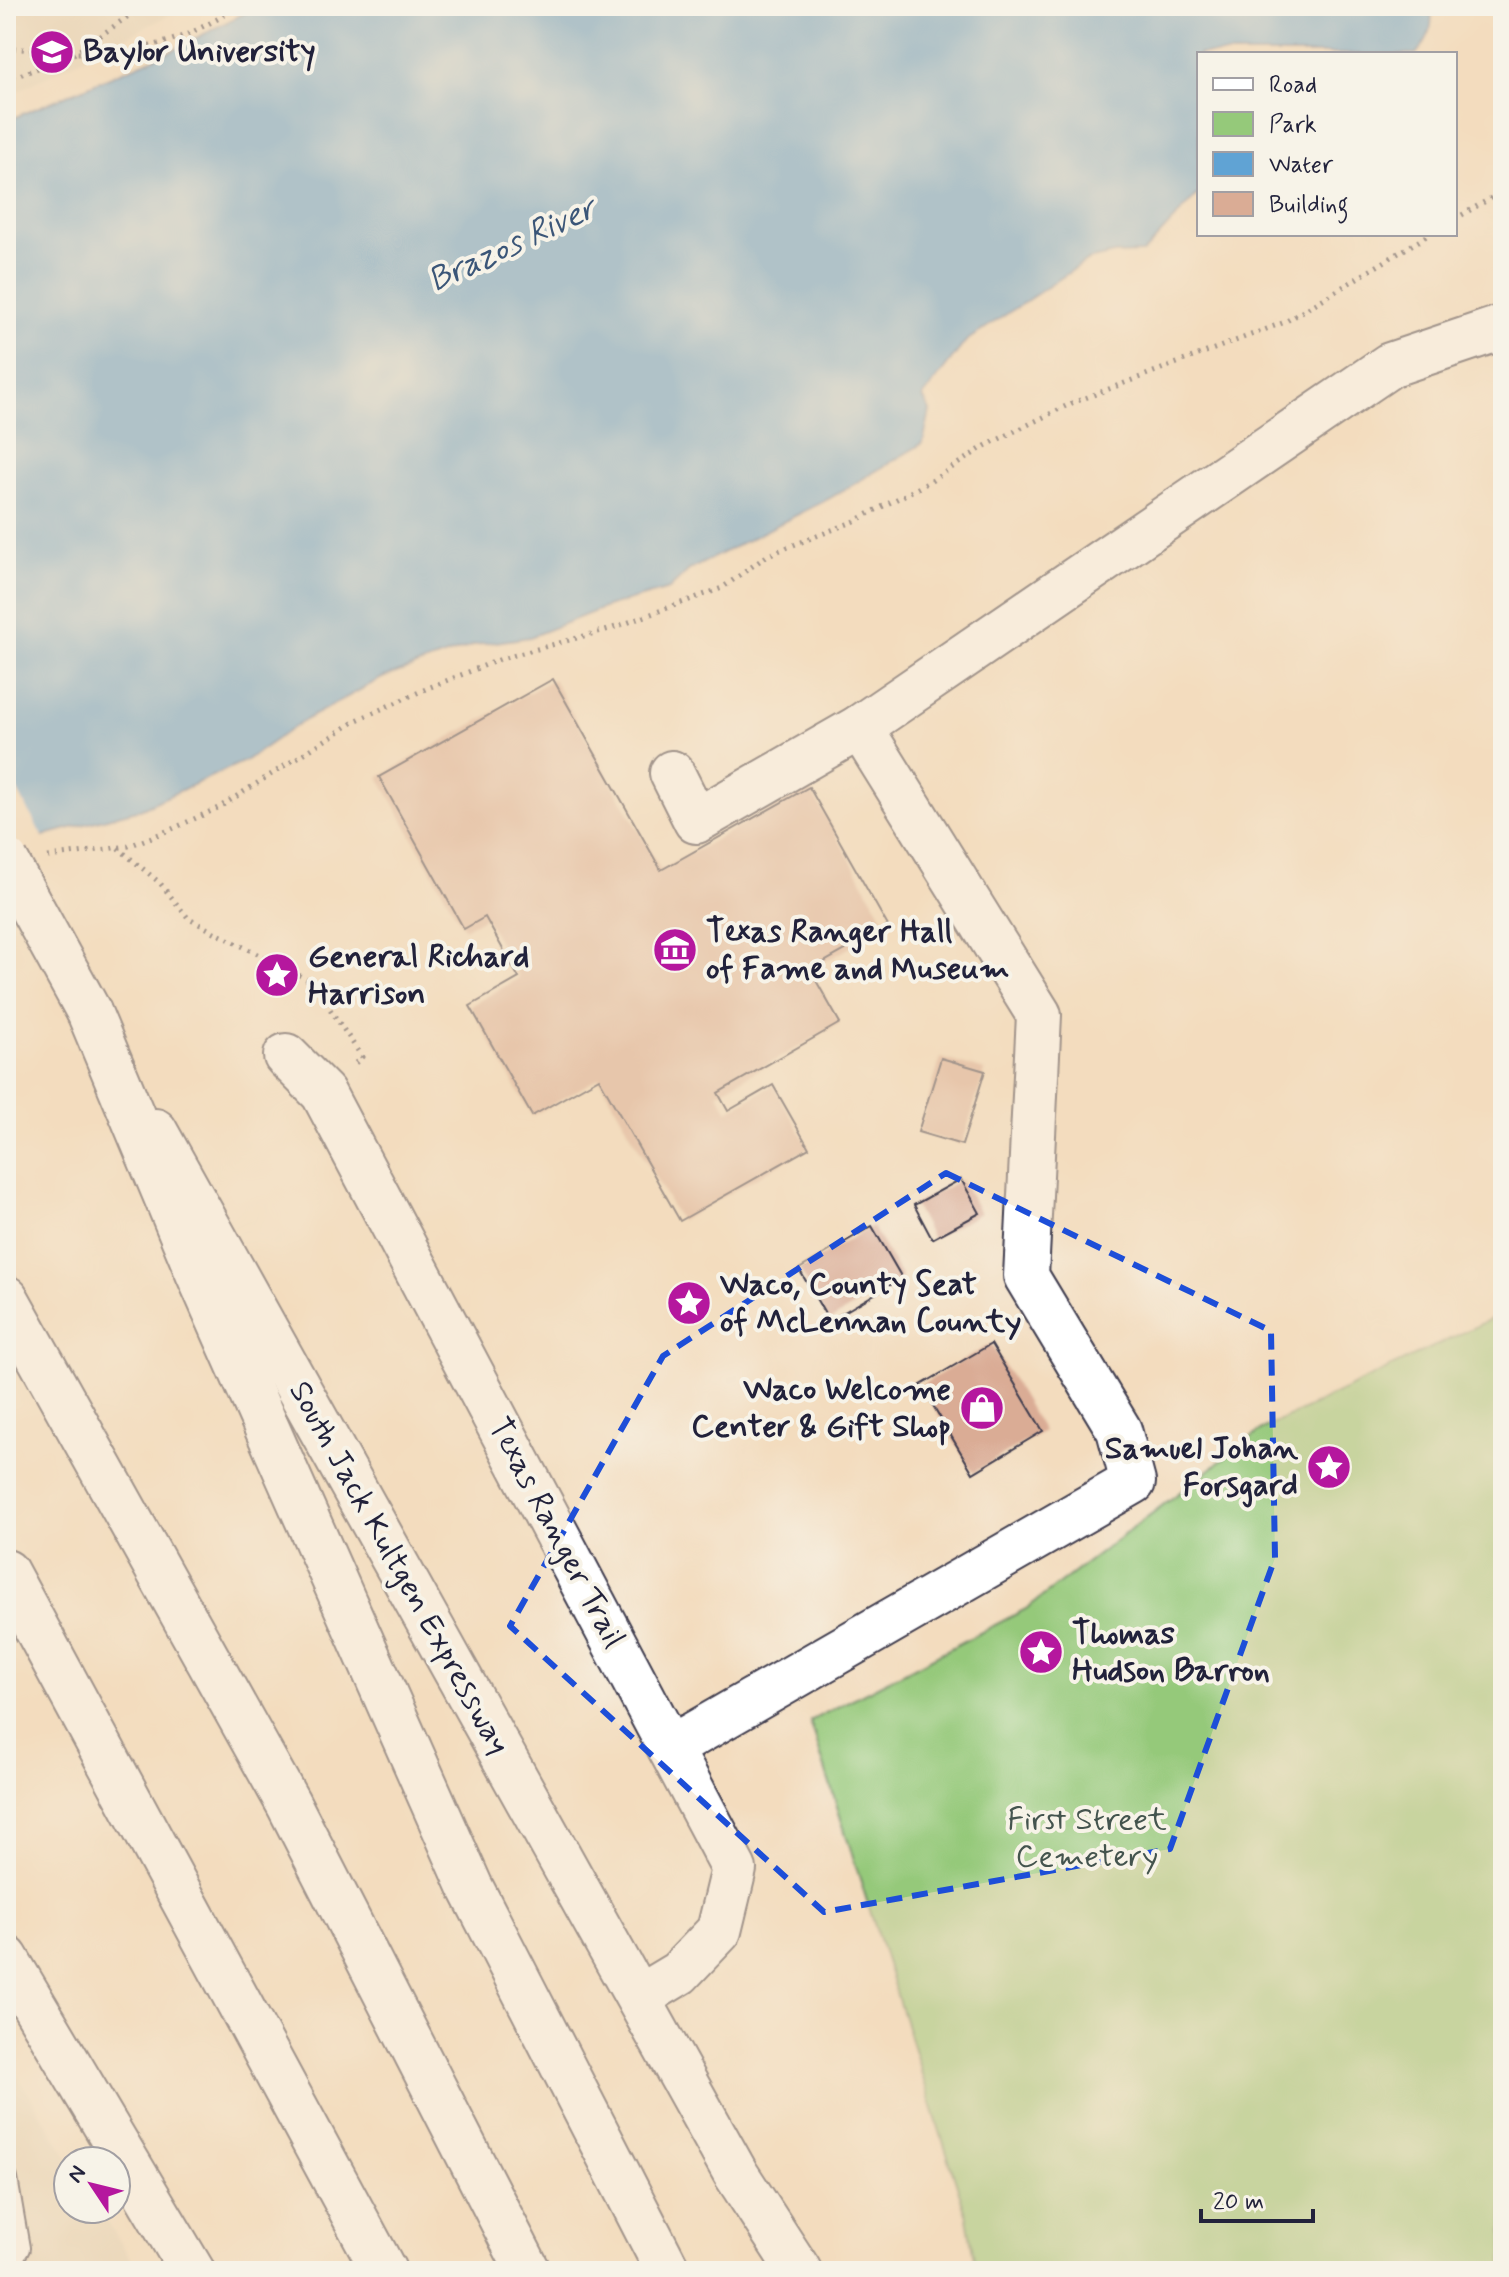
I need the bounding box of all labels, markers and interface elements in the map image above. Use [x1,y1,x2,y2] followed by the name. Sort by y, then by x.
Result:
[28,28,76,76] school or university icon: Baylor University
[83,31,316,73] place label: Baylor University
[1197,52,1457,236] legend
[1269,70,1317,101] text: Road
[1269,110,1317,141] text: Park
[1269,150,1334,181] text: Water
[421,185,607,304] water label: Brazos River
[1269,190,1349,224] text: Building
[706,911,1010,990] place label: Texas Ranger Hall of Fame and Museum
[651,926,699,974] museum icon: Texas Ranger Hall of Fame and Museum
[308,936,529,1015] place label: General Richard Harrison
[253,951,301,999] place icon: General Richard Harrison
[720,1264,1021,1343] place label: Waco, County Seat of McLennan County
[665,1279,713,1327] place icon: Waco, County Seat of McLennan County
[691,1369,951,1448] place label: Waco Welcome Center & Gift Shop
[279,1374,519,1762] street label: South Jack Kultgen Expressway
[958,1384,1006,1432] shop icon: Waco Welcome Center & Gift Shop
[477,1410,635,1656] street label: Texas Ranger Trail
[1105,1428,1299,1508] place label: Samuel Johan Forsgard
[1305,1443,1353,1491] place icon: Samuel Johan Forsgard
[1072,1613,1270,1692] place label: Thomas Hudson Barron
[1017,1628,1065,1676] place icon: Thomas Hudson Barron
[1007,1799,1167,1878] park label: First Street Cemetery
[52,2145,132,2225] north arrow
[62,2161,93,2189] text: N
[1201,2173,1313,2223] scale bar
[1213,2187,1264,2218] text: 20 m

